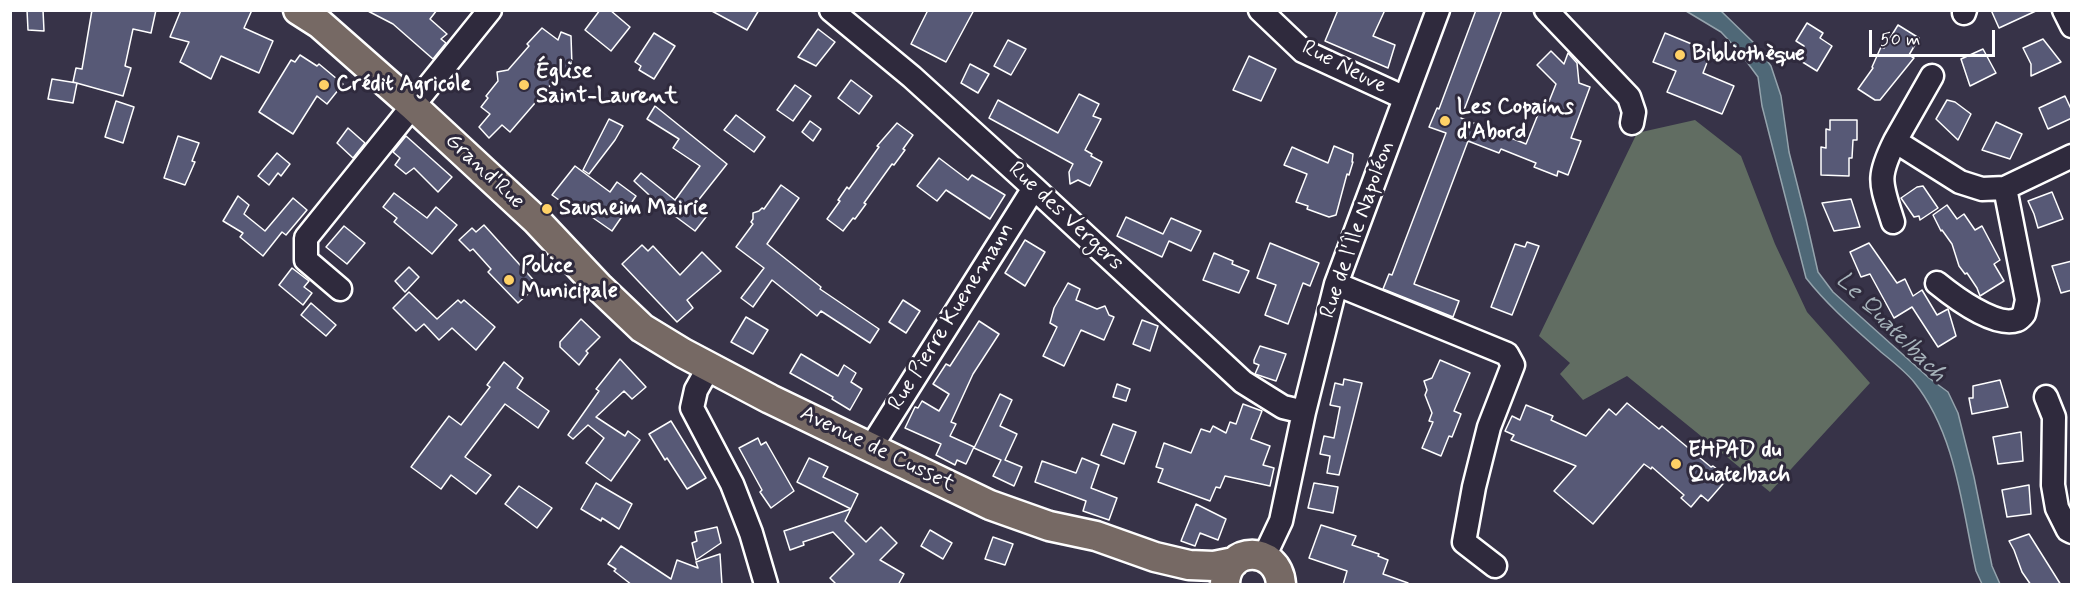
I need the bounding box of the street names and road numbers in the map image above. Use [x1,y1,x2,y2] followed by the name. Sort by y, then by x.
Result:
[1297,35,1391,101] street label: Rue Neuve
[439,128,529,216] street label: Grand'Rue
[1315,138,1401,322] street label: Rue de l'Île Napoléon
[1002,157,1128,277] street label: Rue des Vergers
[883,218,1021,416] street label: Rue Pierre Kuenemann
[795,401,959,499] street label: Avenue de Cusset

